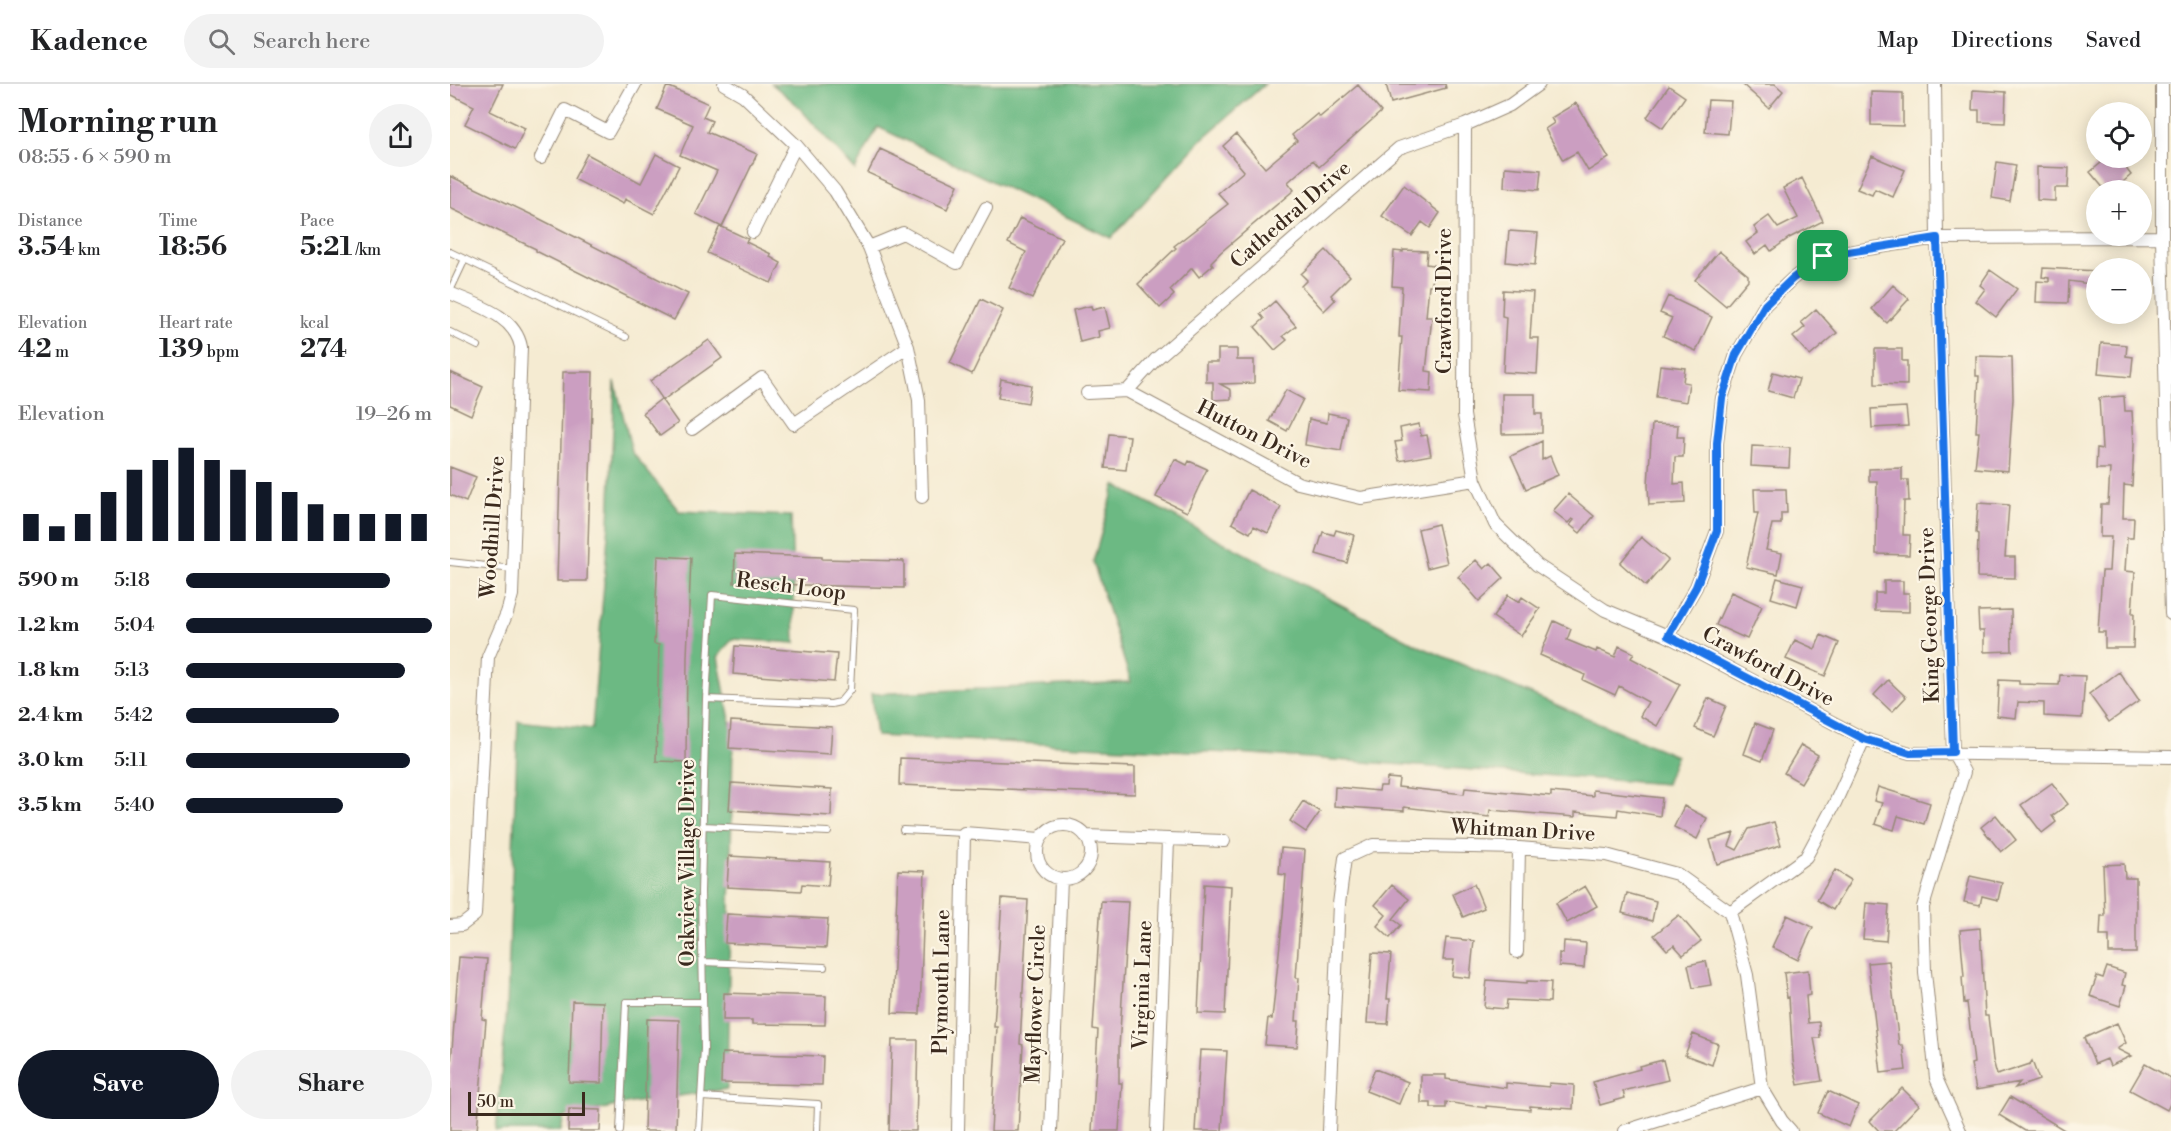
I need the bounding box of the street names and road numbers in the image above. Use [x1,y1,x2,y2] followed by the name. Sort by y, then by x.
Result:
[1225,156,1357,274] street label: Cathedral Drive
[1432,228,1458,374] street label: Crawford Drive
[1192,395,1316,475] street label: Hutton Drive
[475,455,511,600] street label: Woodhill Drive
[1914,527,1946,703] street label: King George Drive
[734,567,848,607] street label: Resch Loop
[1697,621,1839,713] street label: Crawford Drive
[675,759,701,967] street label: Oakview Village Drive
[1449,814,1596,848] street label: Whitman Drive
[928,909,956,1055] street label: Plymouth Lane
[1128,920,1158,1051] street label: Virginia Lane
[1020,924,1052,1084] street label: Mayflower Circle

